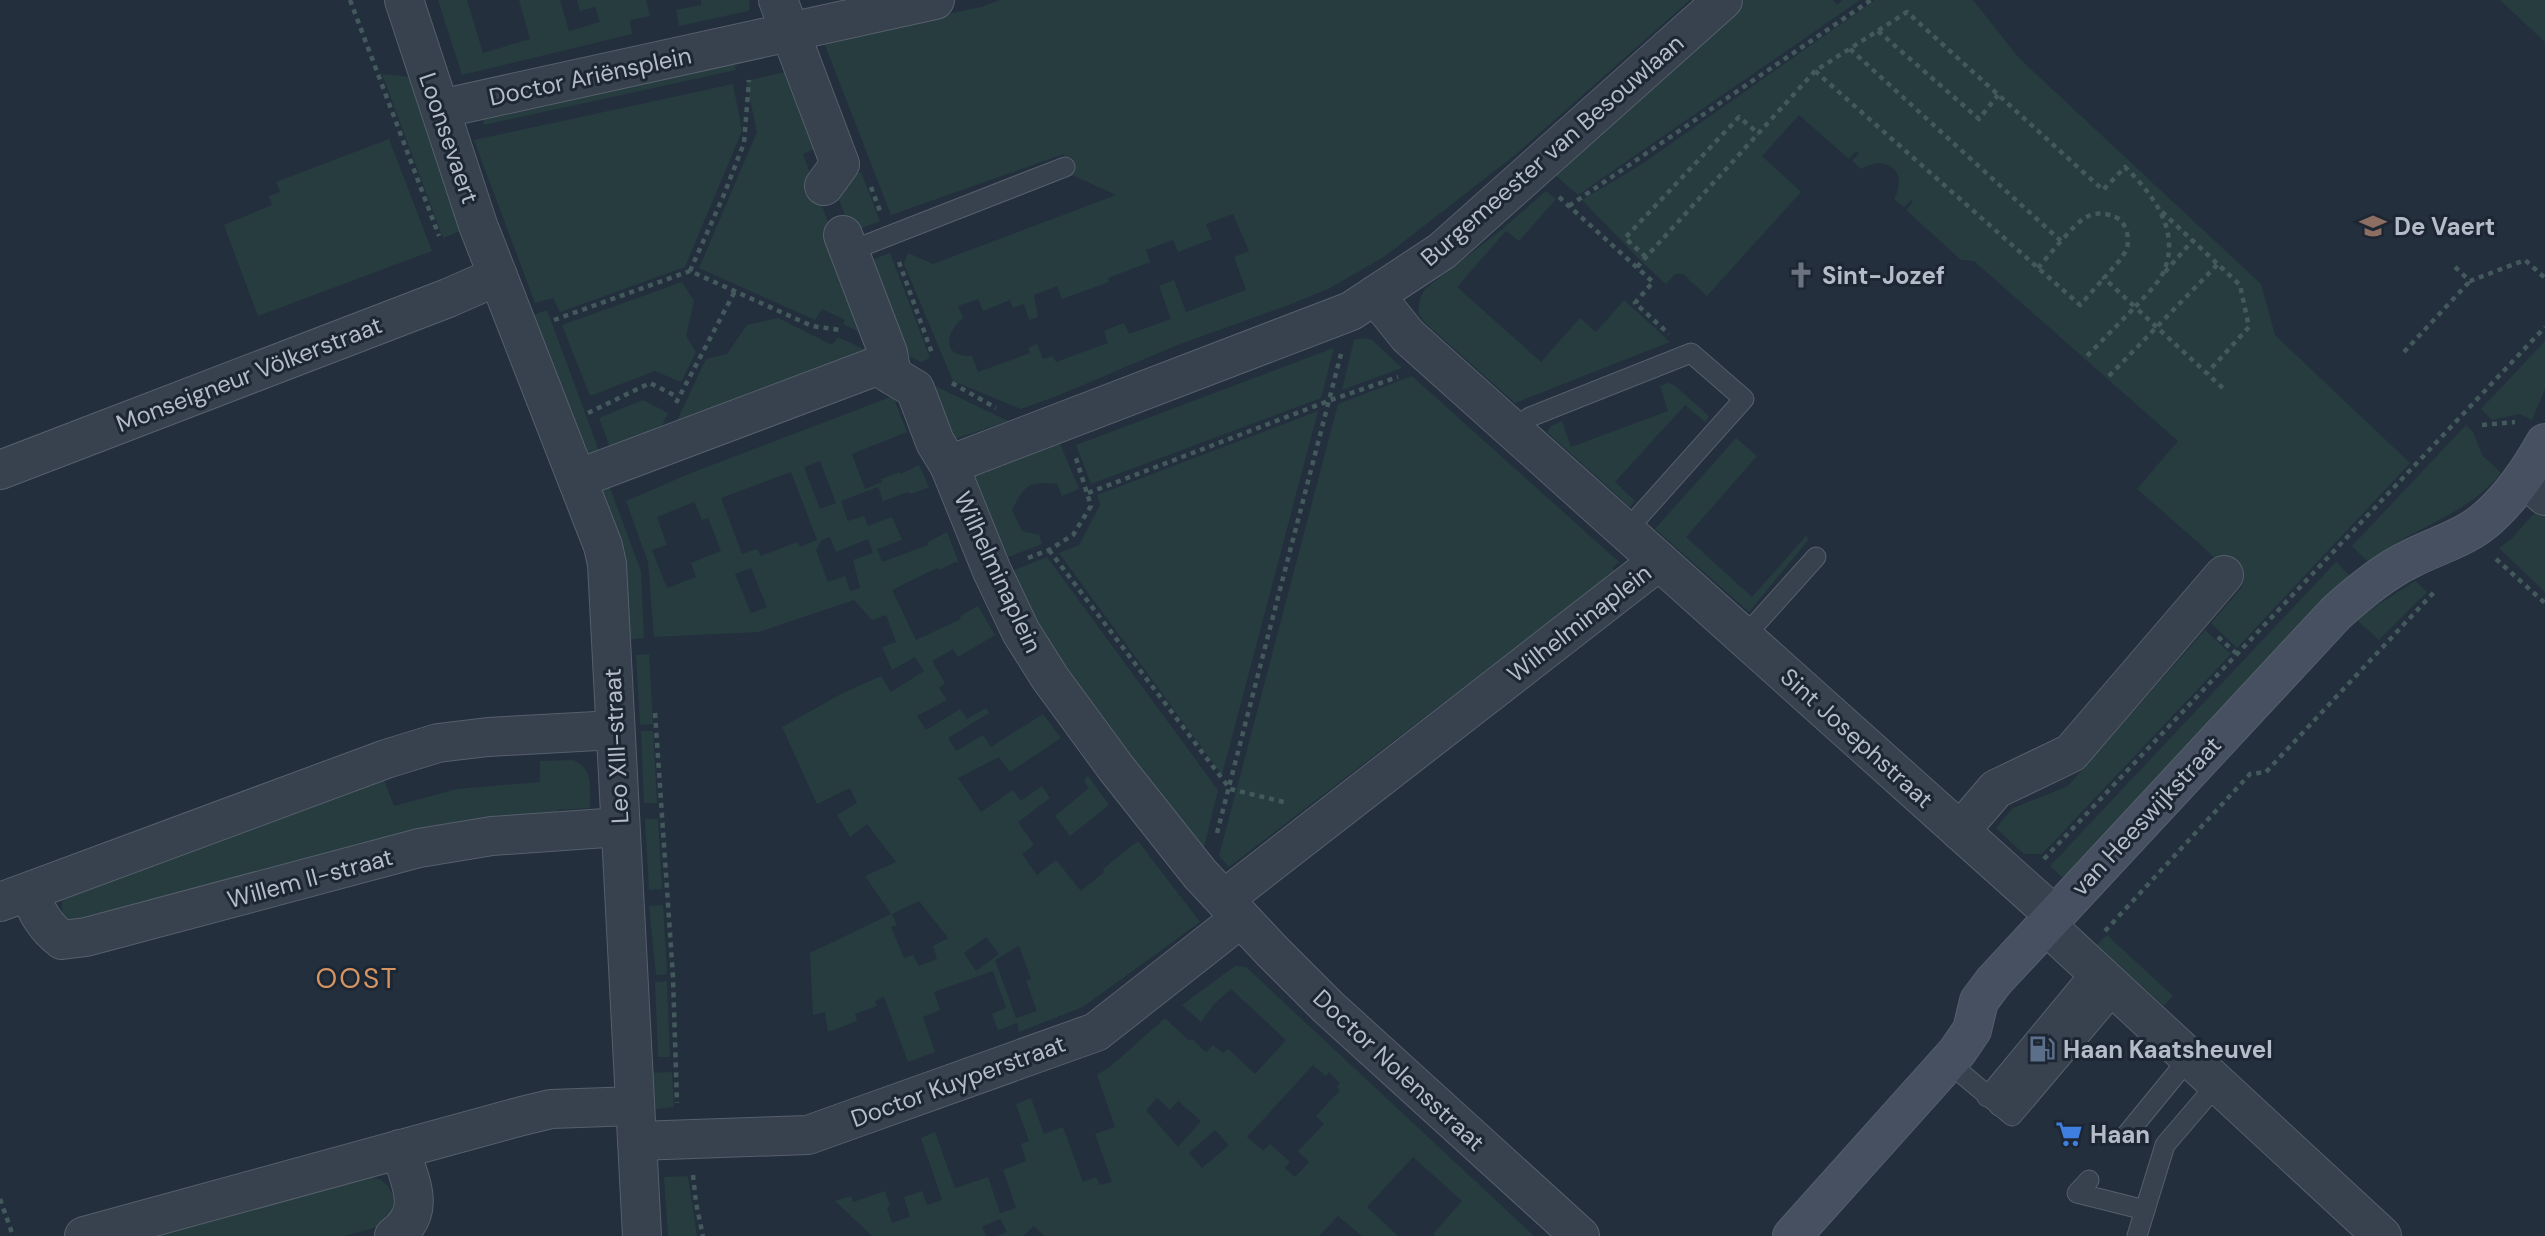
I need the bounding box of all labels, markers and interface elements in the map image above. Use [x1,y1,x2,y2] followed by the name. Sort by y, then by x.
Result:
[1414,27,1690,273] street label: Burgemeester van Besouwlaan
[486,39,694,113] street label: Doctor Ariënsplein
[412,68,486,208] street label: Loonsevaert
[2358,211,2388,241] school or university icon: De Vaert
[2394,211,2495,242] place label: De Vaert
[1786,260,1816,290] church icon: Sint-Jozef
[1822,260,1945,291] place label: Sint-Jozef
[112,309,386,439] street label: Monseigneur Völkerstraat
[947,486,1049,658] street label: Wilhelminaplein
[1501,557,1657,689] street label: Wilhelminaplein
[1774,661,1940,815] street label: Sint Josephstraat
[596,667,636,825] street label: Leo XIII-straat
[2064,730,2228,902] street label: van Heeswijkstraat
[224,841,396,915] street label: Willem II-straat
[316,960,398,997] district label: OOST
[1307,983,1491,1157] street label: Doctor Nolensstraat
[847,1028,1069,1134] street label: Doctor Kuyperstraat
[2027,1034,2057,1064] fuel station icon: Haan Kaatsheuvel
[2063,1034,2273,1065] place label: Haan Kaatsheuvel
[2054,1119,2084,1149] supermarket icon: Haan
[2090,1119,2150,1150] place label: Haan

